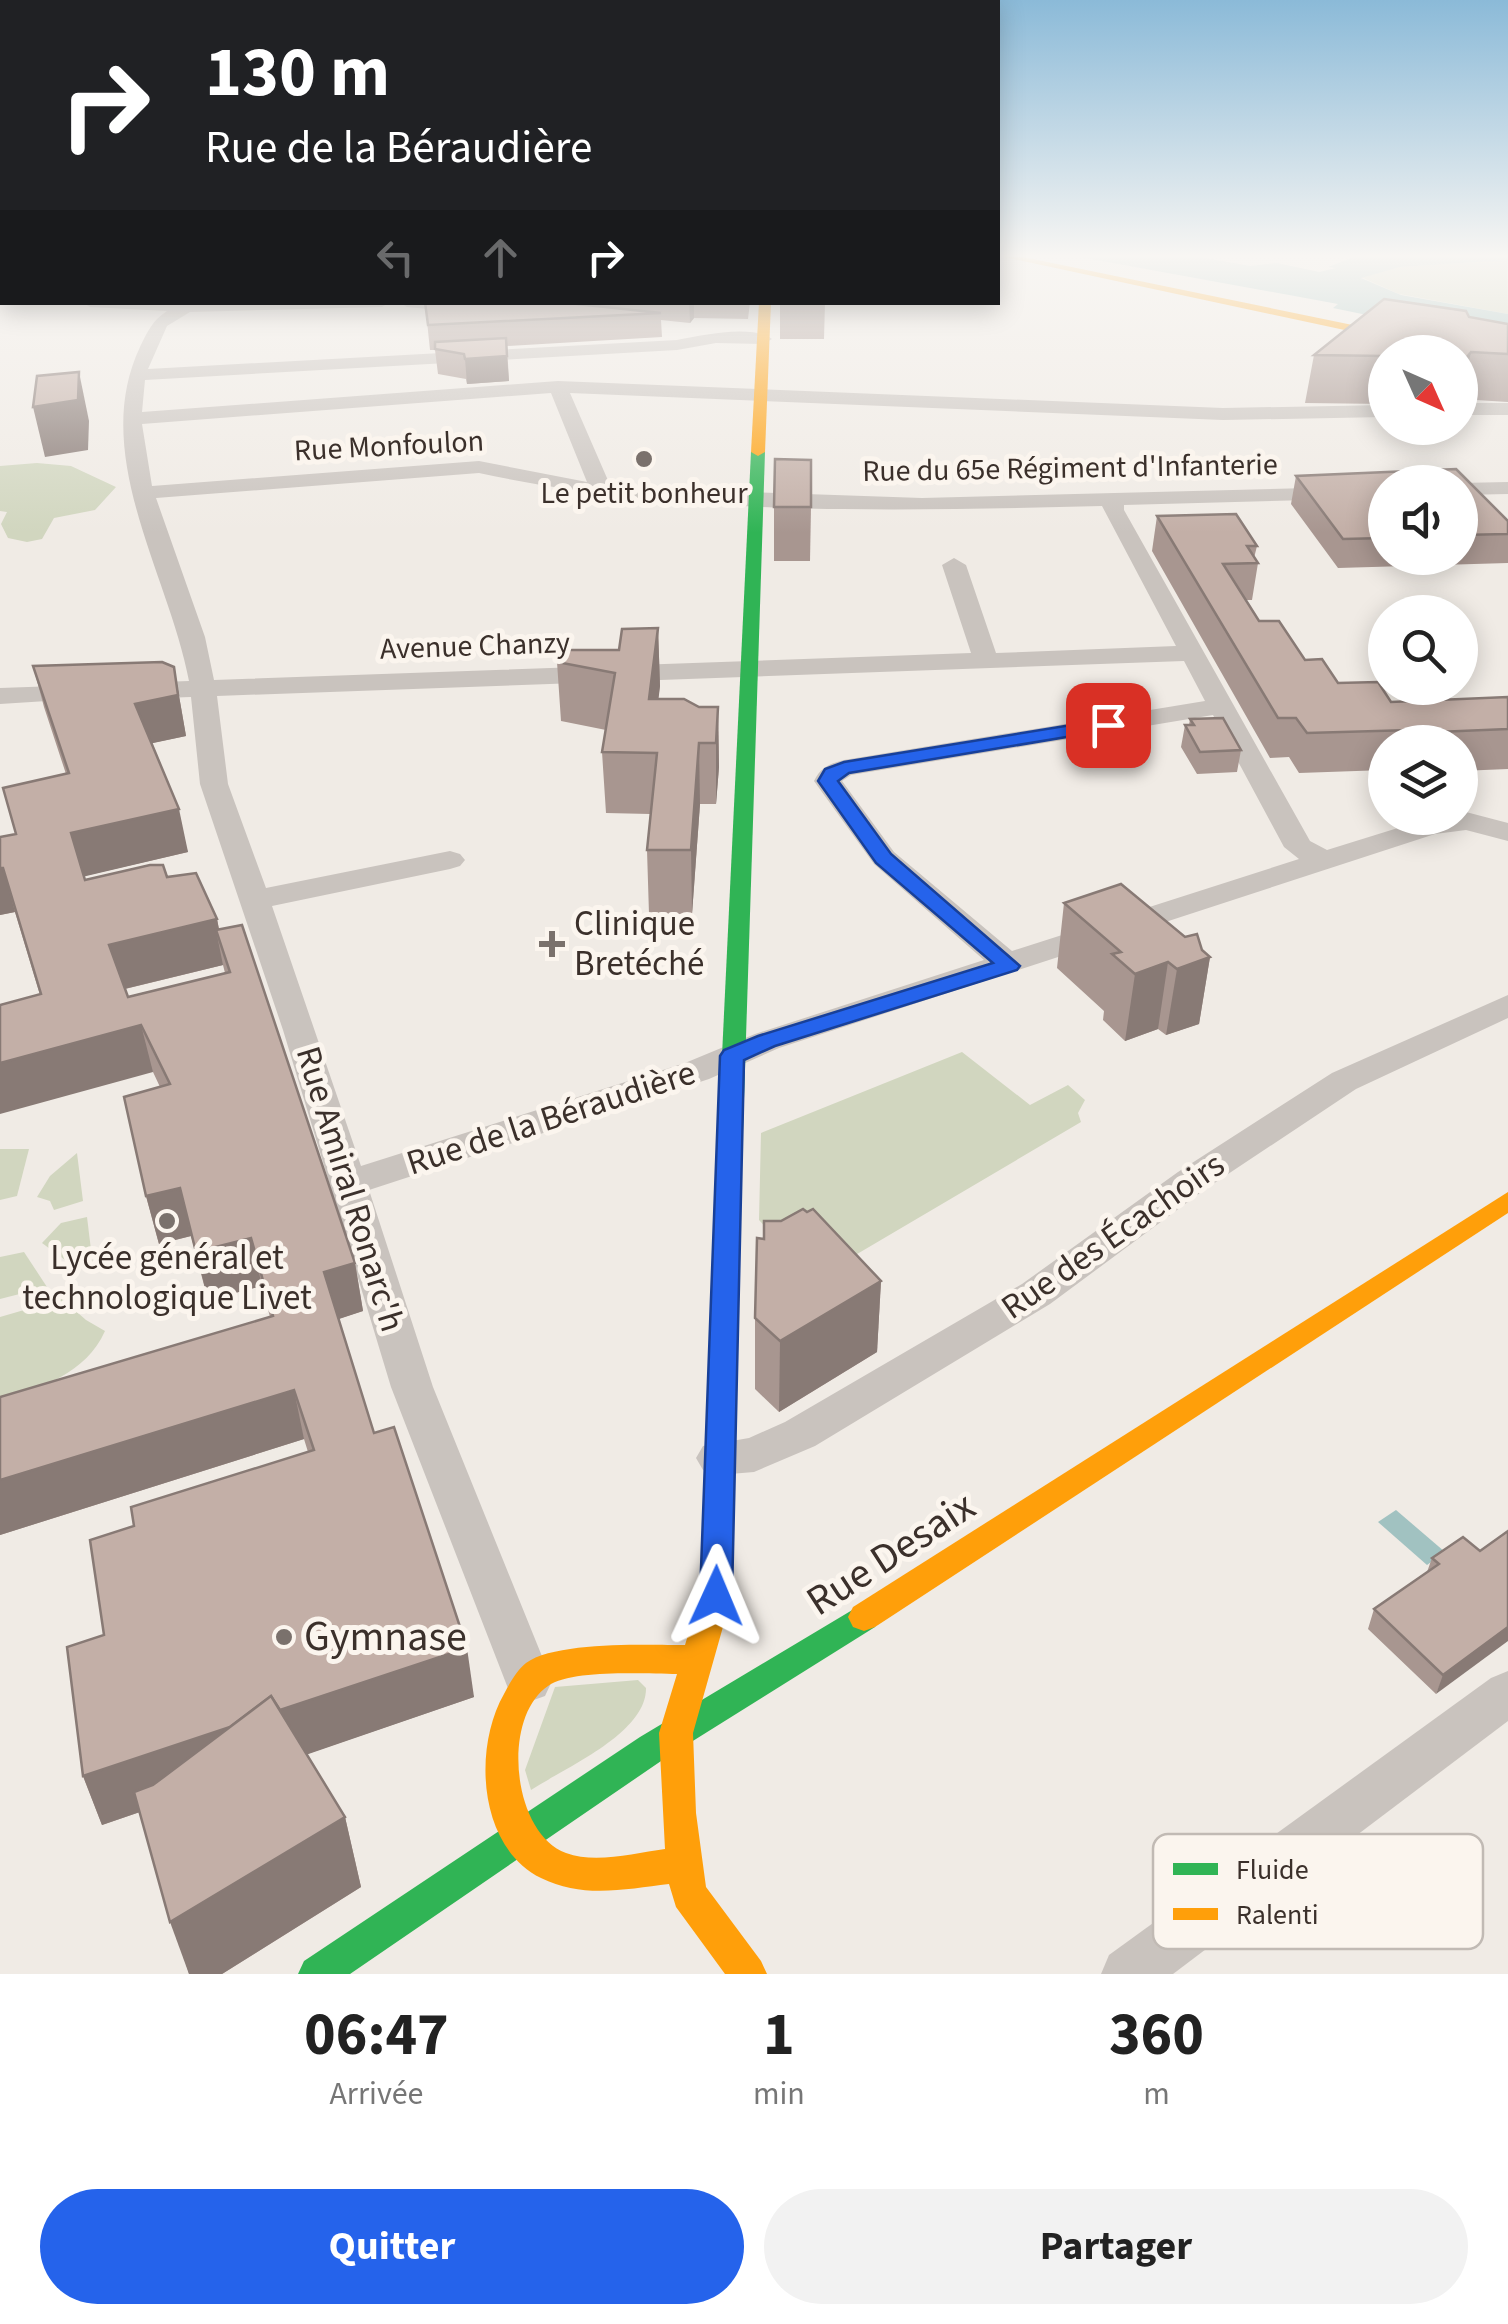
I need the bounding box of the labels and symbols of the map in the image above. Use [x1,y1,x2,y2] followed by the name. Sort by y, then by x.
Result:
[1368,335,1478,445] north arrow
[293,420,485,472] street label: Rue Monfoulon
[862,443,1278,493] street label: Rue du 65e Régiment d'Infanterie
[633,448,655,470] marker: Le petit bonheur
[540,472,748,515] place label: Le petit bonheur
[379,621,571,671] street label: Avenue Chanzy
[1066,683,1151,768] pin
[574,899,704,989] place label: Clinique Bretéché
[539,931,565,957] marker: Clinique Bretéché
[283,1040,417,1338] street label: Rue Amiral Ronarc'h
[400,1048,702,1188] street label: Rue de la Béraudière
[991,1140,1235,1332] street label: Rue des Écachoirs
[156,1210,178,1232] marker: Lycée général et technologique Livet
[22,1233,312,1323] place label: Lycée général et technologique Livet
[795,1477,987,1631] street label: Rue Desaix
[664,1544,768,1648] position arrow
[304,1607,467,1667] place label: Gymnase
[273,1626,295,1648] marker: Gymnase
[1153,1834,1483,1949] legend
[1236,1850,1309,1890] text: Fluide
[1236,1895,1319,1935] text: Ralenti

